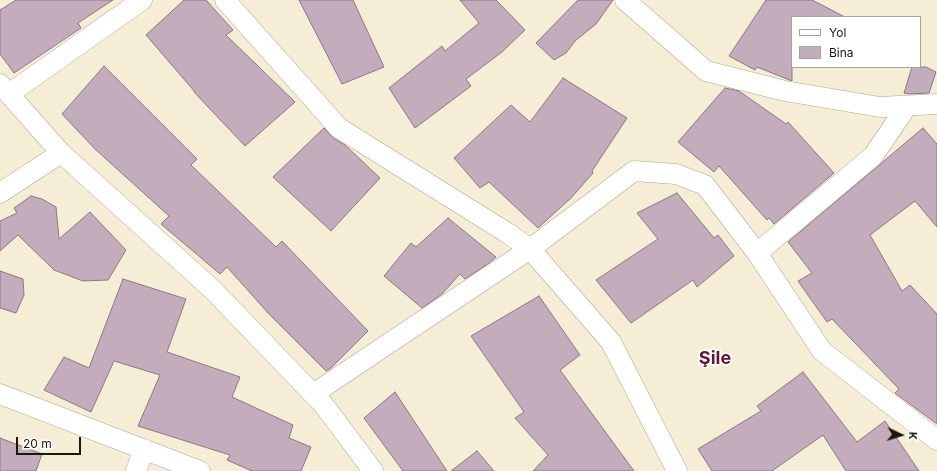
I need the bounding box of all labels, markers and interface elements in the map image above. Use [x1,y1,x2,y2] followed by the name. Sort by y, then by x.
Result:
[791,16,921,68] legend
[829,25,846,40] text: Yol
[829,45,854,60] text: Bina
[699,348,731,370] district label: Şile
[881,415,921,455] north arrow
[18,429,83,455] scale bar
[906,431,920,440] text: K
[23,436,52,451] text: 20 m

